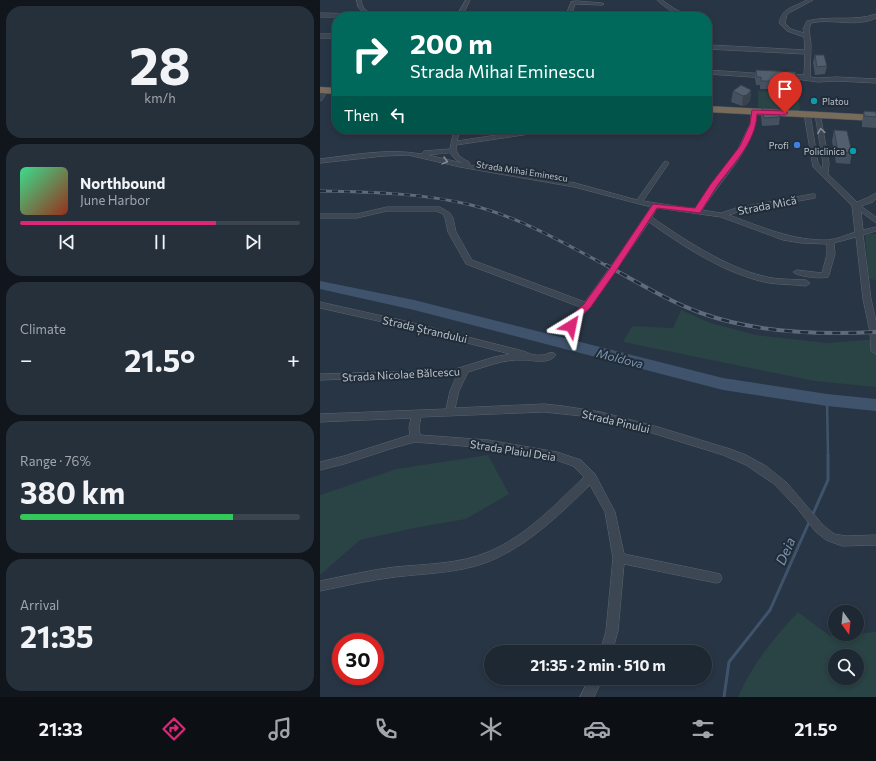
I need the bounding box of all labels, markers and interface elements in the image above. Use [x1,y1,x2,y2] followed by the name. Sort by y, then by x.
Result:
[410,26,493,60] text: 200 m
[344,28,396,80] icon: right
[129,32,191,96] text: 28
[410,60,595,82] text: Strada Mihai Eminescu
[768,72,802,113] pin
[774,78,796,100] icon: arrive
[144,90,176,106] text: km/h
[809,96,819,106] marker: Platou
[822,96,849,107] place label: Platou
[387,104,409,126] icon: left
[344,106,379,124] text: Then
[817,127,826,134] one-way arrow
[769,140,789,151] place label: Profi
[792,140,802,150] marker: Profi
[804,146,845,157] place label: Policlinica
[848,146,858,156] marker: Policlinica
[442,157,448,165] one-way arrow
[475,158,569,184] street label: Strada Mihai Eminescu
[80,174,165,192] text: Northbound
[80,192,150,208] text: June Harbor
[737,193,797,217] street label: Strada Mică
[56,231,78,253] icon: previous
[149,231,171,253] icon: pause
[242,231,264,253] icon: next
[550,305,592,347] position arrow
[381,313,469,346] street label: Strada Ștrandului
[20,321,66,337] text: Climate
[124,341,195,378] text: 21.5°
[595,345,645,371] water label: Moldova
[20,346,33,373] text: −
[287,346,300,373] text: +
[342,364,460,384] street label: Strada Nicolae Bălcescu
[581,407,651,435] street label: Strada Pinului
[469,437,557,463] street label: Strada Plaiul Deia
[20,453,91,469] text: Range · 76%
[20,473,125,510] text: 380 km
[771,534,799,568] water label: Deia
[20,597,59,613] text: Arrival
[828,605,864,641] north arrow
[828,605,864,685] map controls
[20,617,94,654] text: 21:35
[332,633,384,685] speed limit sign: 30
[828,649,864,685] button: search
[531,656,665,674] text: 21:35 · 2 min · 510 m
[160,715,188,743] icon: directions
[266,715,294,743] icon: music
[372,715,400,743] icon: phone
[477,715,505,743] icon: climate
[583,715,611,743] icon: car
[689,715,717,743] icon: filters
[39,718,83,740] text: 21:33
[794,718,837,740] text: 21.5°

